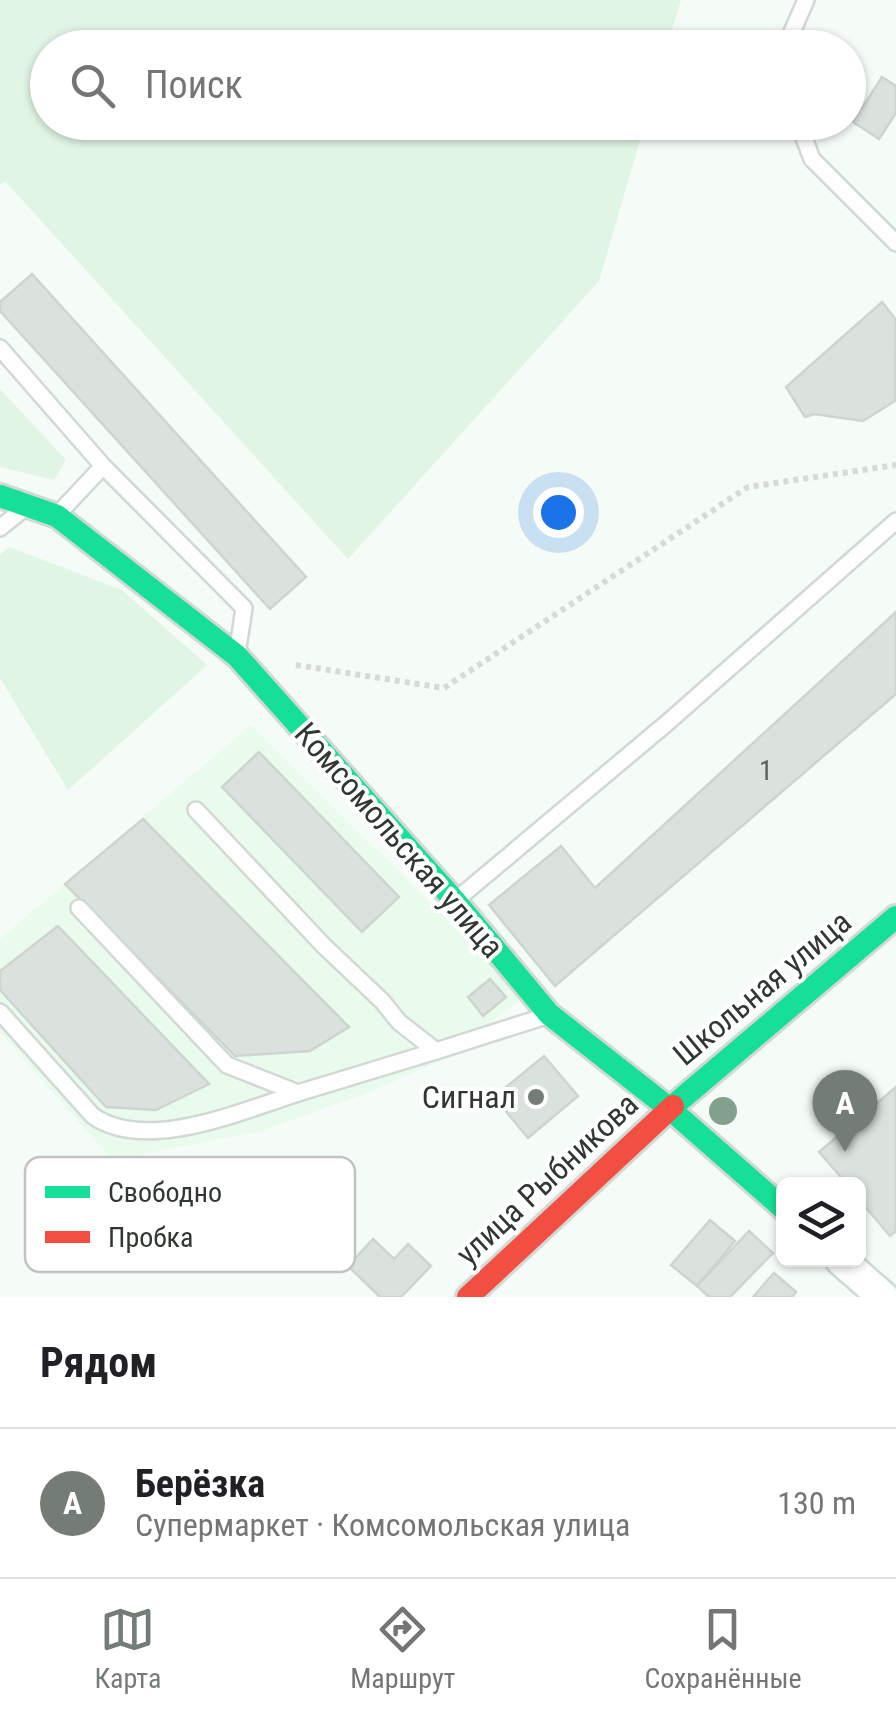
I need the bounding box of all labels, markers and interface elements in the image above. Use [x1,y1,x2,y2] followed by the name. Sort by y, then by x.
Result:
[30,30,866,140] search box
[65,58,120,113] icon: search
[145,63,243,107] text: Поиск
[533,487,584,538] your location
[287,715,511,965] street label: Комсомольская улица
[759,754,773,787] house number: 1
[665,903,859,1073] street label: Школьная улица
[812,1070,878,1152] pin: A
[422,1078,516,1116] place label: Сигнал
[448,1085,646,1273] street label: улица Рыбникова
[525,1086,547,1108] marker: Сигнал
[25,1157,355,1272] legend
[108,1176,222,1209] text: Свободно
[776,1177,866,1267] map controls
[776,1177,866,1267] button: layers
[108,1221,193,1254] text: Пробка
[40,1338,157,1387] text: Рядом
[135,1462,265,1506] text: Берёзка
[63,1484,82,1522] text: A
[777,1484,856,1522] text: 130 m
[135,1506,630,1544] text: Супермаркет · Комсомольская улица
[94,1602,161,1695] tab: Карта
[350,1602,456,1695] tab: Маршрут
[644,1602,802,1695] tab: Сохранённые

